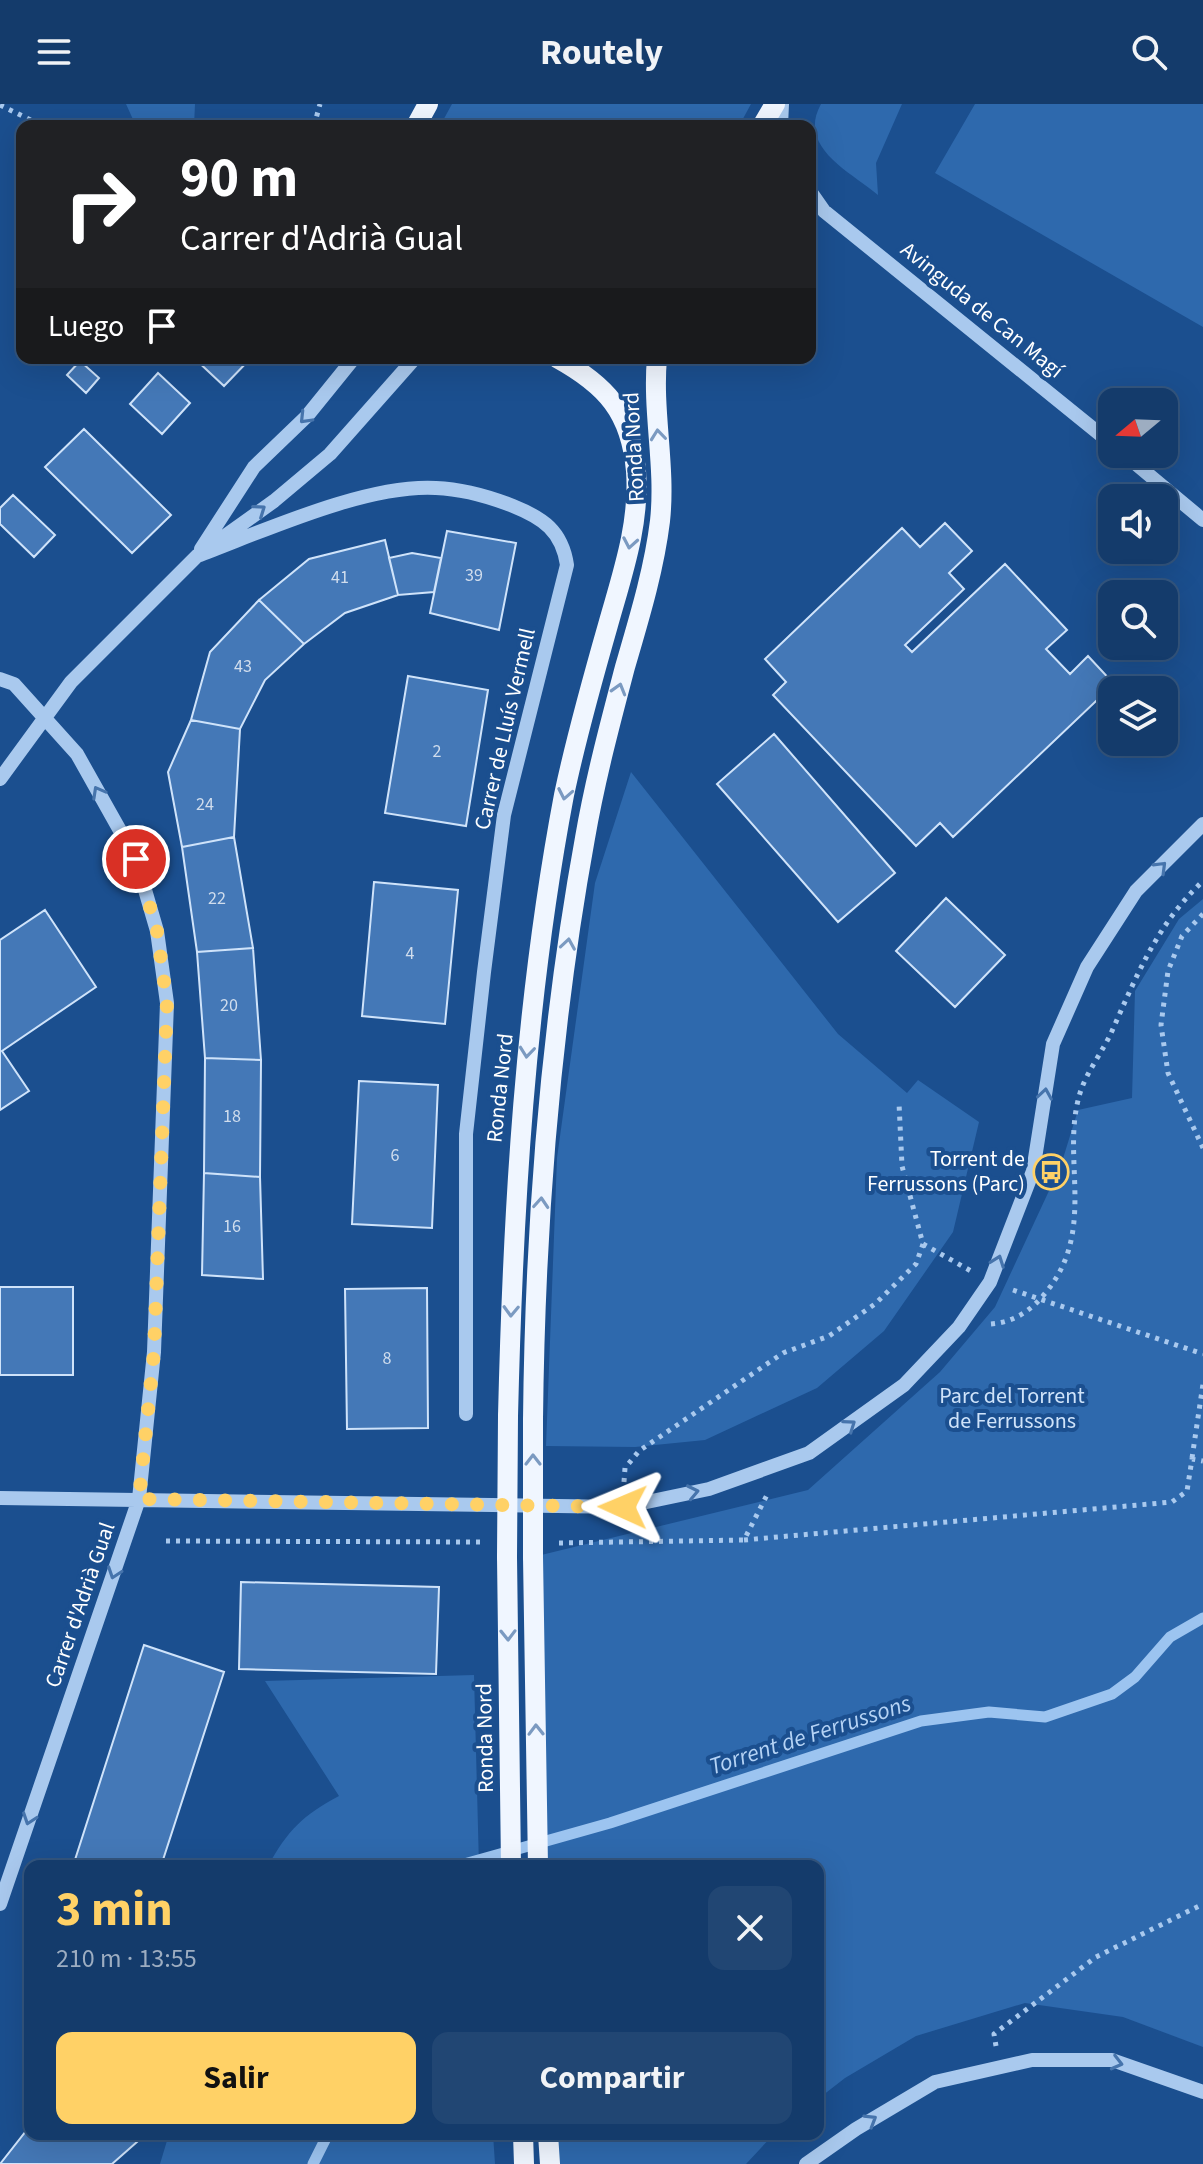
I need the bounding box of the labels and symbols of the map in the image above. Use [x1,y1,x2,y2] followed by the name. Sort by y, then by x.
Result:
[894,234,1071,386] street label: Avinguda de Can Magí
[1098,388,1178,468] north arrow
[615,391,653,503] street label: Ronda Nord
[299,409,314,423] one-way arrow
[649,428,666,441] one-way arrow
[252,505,266,520] one-way arrow
[622,536,639,550] one-way arrow
[465,563,483,588] house number: 39
[331,565,349,590] house number: 41
[466,625,544,833] street label: Carrer de Lluís Vermell
[234,654,252,679] house number: 43
[610,683,626,697] one-way arrow
[433,739,442,764] house number: 2
[92,786,108,801] one-way arrow
[557,787,574,801] one-way arrow
[196,792,214,817] house number: 24
[102,825,170,893] pin
[1152,861,1166,876] one-way arrow
[208,886,226,911] house number: 22
[559,937,576,951] one-way arrow
[406,941,415,966] house number: 4
[220,993,238,1018] house number: 20
[478,1032,522,1144] street label: Ronda Nord
[519,1046,536,1059] one-way arrow
[1036,1087,1053,1101] one-way arrow
[223,1104,241,1129] house number: 18
[391,1143,400,1168] house number: 6
[867,1143,1025,1200] place label: Torrent de Ferrussons (Parc)
[1032,1153,1070,1191] bus stop icon: Torrent de Ferrussons (Parc)
[532,1196,549,1209] one-way arrow
[223,1214,241,1239] house number: 16
[988,1255,1005,1269] one-way arrow
[502,1305,519,1318] one-way arrow
[383,1346,392,1371] house number: 8
[939,1380,1085,1437] park label: Parc del Torrent de Ferrussons
[842,1420,856,1435] one-way arrow
[524,1453,542,1466] one-way arrow
[581,1465,665,1549] position arrow
[686,1484,700,1501] one-way arrow
[37,1518,123,1692] street label: Carrer d'Adrià Gual
[107,1565,123,1579] one-way arrow
[499,1629,517,1642] one-way arrow
[468,1683,502,1793] street label: Ronda Nord
[705,1686,916,1784] water label: Torrent de Ferrussons
[527,1723,544,1736] one-way arrow
[23,1811,39,1825] one-way arrow
[1110,2054,1124,2071] one-way arrow
[862,2114,877,2130] one-way arrow

